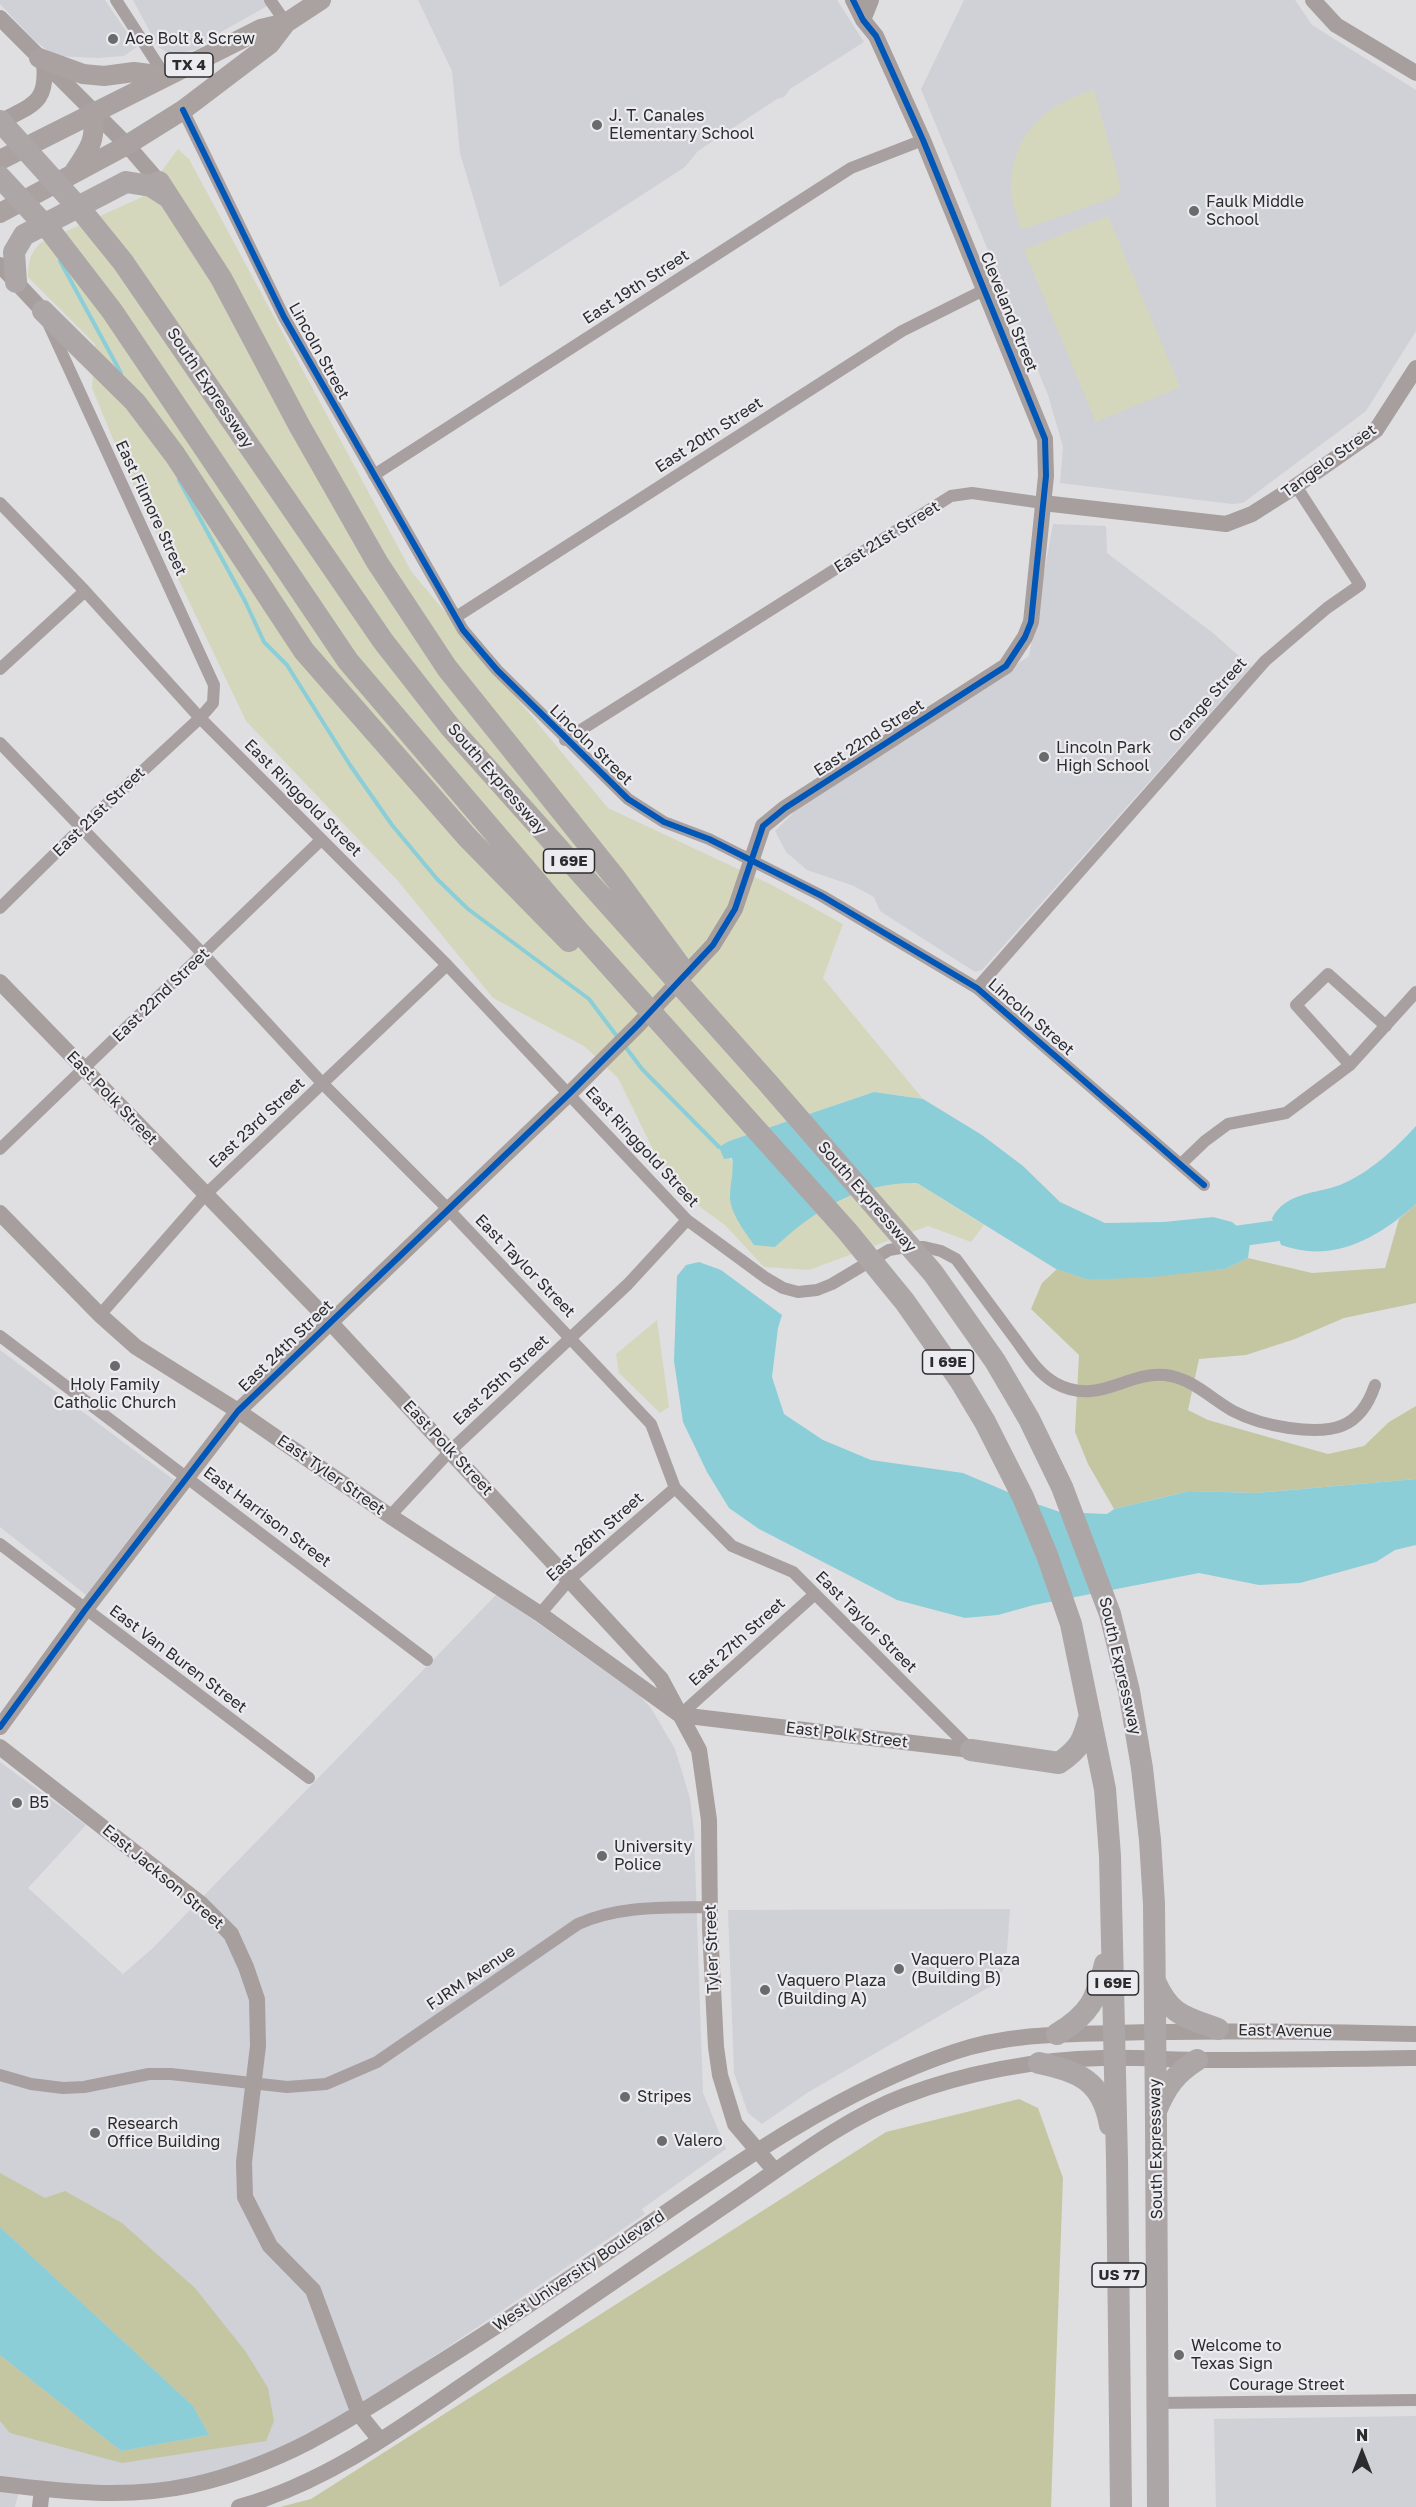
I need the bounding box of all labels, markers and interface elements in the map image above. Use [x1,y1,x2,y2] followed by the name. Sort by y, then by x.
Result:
[125,29,255,49] place label: Ace Bolt & Screw
[106,32,120,46] marker: Ace Bolt & Screw
[165,53,213,77] road number: TX 4
[609,106,754,144] place label: J. T. Canales Elementary School
[590,118,604,132] marker: J. T. Canales Elementary School
[1206,192,1304,230] place label: Faulk Middle School
[1187,204,1201,218] marker: Faulk Middle School
[579,246,693,328] street label: East 19th Street
[976,249,1042,375] street label: Cleveland Street
[284,299,354,403] street label: Lincoln Street
[163,324,257,452] street label: South Expressway
[652,393,766,477] street label: East 20th Street
[1278,420,1380,502] street label: Tangelo Street
[111,437,191,579] street label: East Filmore Street
[831,497,943,577] street label: East 21st Street
[1165,654,1251,746] street label: Orange Street
[810,695,928,781] street label: East 22nd Street
[546,701,636,789] street label: Lincoln Street
[444,720,550,838] street label: South Expressway
[240,735,366,861] street label: East Ringgold Street
[1056,738,1151,776] place label: Lincoln Park High School
[1037,750,1051,764] marker: Lincoln Park High School
[49,763,149,861] street label: East 21st Street
[544,849,594,873] road number: I 69E
[109,944,213,1046] street label: East 22nd Street
[984,974,1078,1060] street label: Lincoln Street
[62,1047,162,1149] street label: East Polk Street
[205,1074,309,1172] street label: East 23rd Street
[581,1083,703,1211] street label: East Ringgold Street
[814,1138,920,1256] street label: South Expressway
[471,1210,579,1322] street label: East Taylor Street
[235,1296,337,1396] street label: East 24th Street
[449,1331,553,1429] street label: East 25th Street
[922,1350,974,1374] road number: I 69E
[108,1359,122,1373] marker: Holy Family Catholic Church
[54,1375,176,1413] place label: Holy Family Catholic Church
[399,1396,497,1500] street label: East Polk Street
[273,1431,389,1519] street label: East Tyler Street
[199,1463,335,1571] street label: East Harrison Street
[542,1488,648,1586] street label: East 26th Street
[811,1567,921,1677] street label: East Taylor Street
[685,1594,789,1690] street label: East 27th Street
[1095,1595,1145,1737] street label: South Expressway
[105,1601,251,1717] street label: East Van Buren Street
[785,1718,909,1752] street label: East Polk Street
[29,1793,49,1813] place label: B5
[10,1796,24,1810] marker: B5
[98,1821,228,1933] street label: East Jackson Street
[614,1837,692,1875] place label: University Police
[595,1849,609,1863] marker: University Police
[701,1904,723,1994] street label: Tyler Street
[423,1941,519,2015] street label: FJRM Avenue
[911,1950,1020,1988] place label: Vaquero Plaza (Building B)
[892,1962,906,1976] marker: Vaquero Plaza (Building B)
[777,1971,886,2009] place label: Vaquero Plaza (Building A)
[1088,1971,1138,1995] road number: I 69E
[758,1983,772,1997] marker: Vaquero Plaza (Building A)
[1238,2021,1332,2041] street label: East Avenue
[1145,2078,1167,2220] street label: South Expressway
[637,2087,691,2107] place label: Stripes
[618,2090,632,2104] marker: Stripes
[107,2114,220,2152] place label: Research Office Building
[88,2126,102,2140] marker: Research Office Building
[674,2131,723,2151] place label: Valero
[655,2134,669,2148] marker: Valero
[490,2206,668,2336] street label: West University Boulevard
[1092,2263,1146,2287] road number: US 77
[1191,2336,1282,2374] place label: Welcome to Texas Sign
[1172,2348,1186,2362] marker: Welcome to Texas Sign
[1229,2375,1345,2395] street label: Courage Street
[1332,2423,1392,2483] north arrow
[1356,2425,1368,2445] text: N

